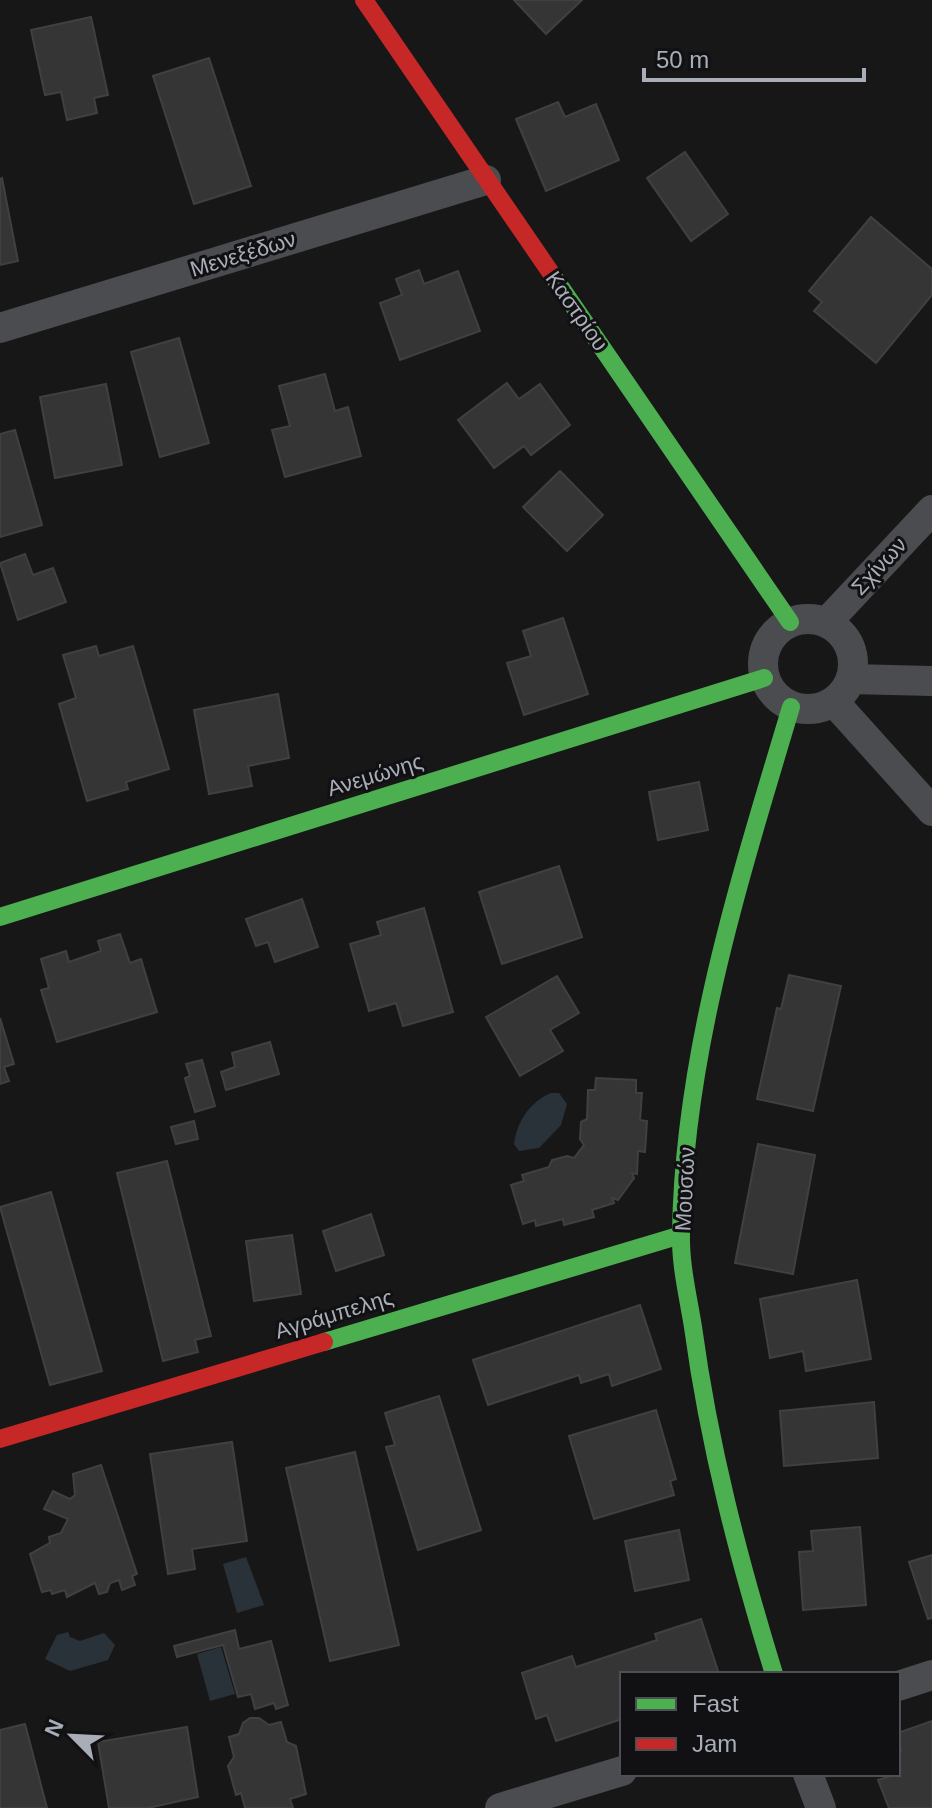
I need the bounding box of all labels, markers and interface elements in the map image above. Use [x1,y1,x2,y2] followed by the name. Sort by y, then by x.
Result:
[644,32,864,82] scale bar
[656,46,709,73] text: 50 m
[187,226,299,282] street label: Μενεξέδων
[541,267,613,355] street label: Καστρίου
[846,532,912,600] street label: Σχίνων
[324,749,426,801] street label: Ανεμώνης
[670,1146,700,1232] street label: Μουσών
[272,1284,396,1344] street label: Αγράμπελης
[620,1672,900,1776] legend
[692,1690,739,1717] text: Fast
[32,1696,112,1776] north arrow
[40,1716,69,1740] text: N
[692,1730,737,1757] text: Jam

